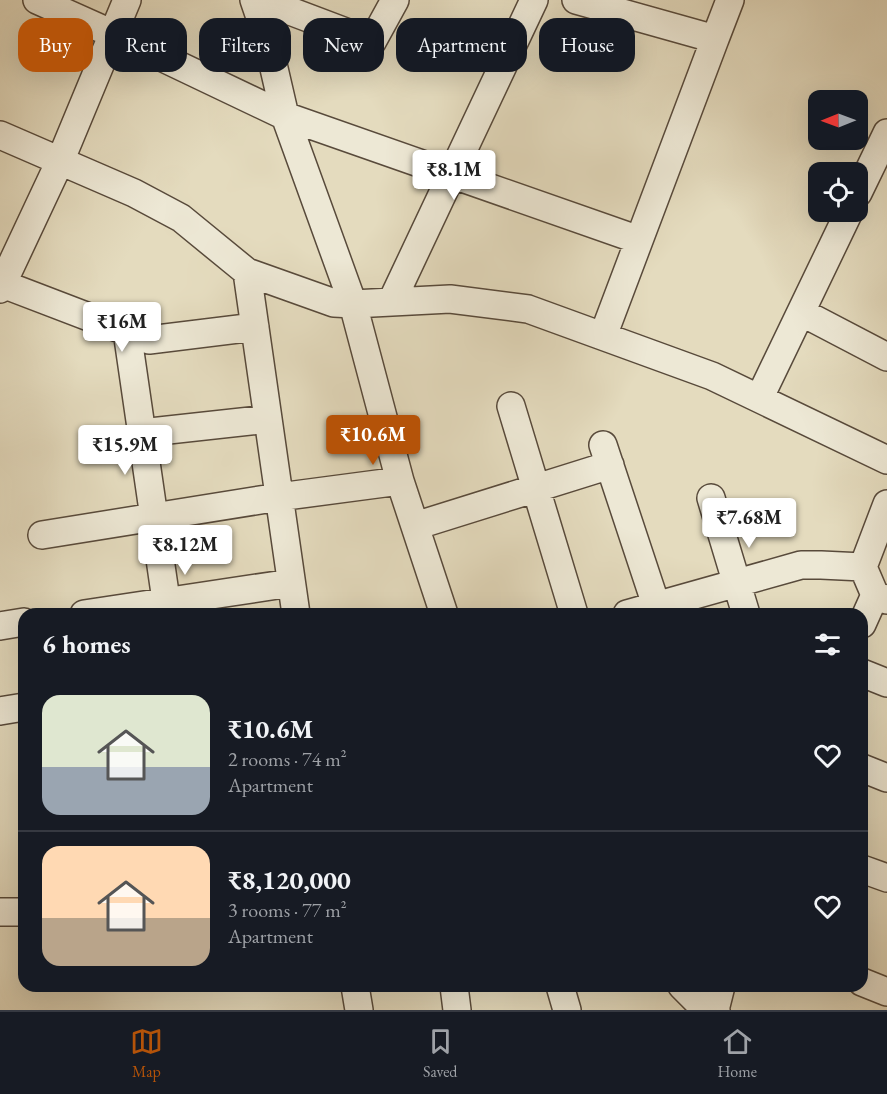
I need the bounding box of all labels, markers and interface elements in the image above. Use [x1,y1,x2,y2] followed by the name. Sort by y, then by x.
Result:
[18,18,93,72] chip: Buy
[105,18,187,72] chip: Rent
[199,18,291,72] chip: Filters
[303,18,384,72] chip: New
[396,18,527,72] chip: Apartment
[539,18,635,72] chip: House
[808,90,868,150] north arrow
[808,90,868,222] map controls
[412,150,496,201] pin: ₹8.1M
[427,156,482,182] text: ₹8.1M
[808,162,868,222] button: locate
[86,302,158,353] pin: ₹16M
[97,308,147,334] text: ₹16M
[324,415,422,466] pin: ₹10.6M
[340,421,406,447] text: ₹10.6M
[76,425,174,476] pin: ₹15.9M
[92,431,158,457] text: ₹15.9M
[700,498,798,549] pin: ₹7.68M
[716,504,782,530] text: ₹7.68M
[136,525,234,576] pin: ₹8.12M
[152,531,218,557] text: ₹8.12M
[42,627,131,661] text: 6 homes
[811,628,844,661] icon: filters
[228,712,313,746] text: ₹10.6M
[90,719,162,791] icon: home
[811,739,844,772] icon: heart
[228,746,347,772] text: 2 rooms · 74 m²
[228,772,313,798] text: Apartment
[228,863,351,897] text: ₹8,120,000
[90,870,162,942] icon: home
[811,890,844,923] icon: heart
[228,897,347,923] text: 3 rooms · 77 m²
[228,923,313,949] text: Apartment
[130,1025,163,1082] tab: Map
[423,1025,457,1082] tab: Saved
[717,1025,757,1082] tab: Home

